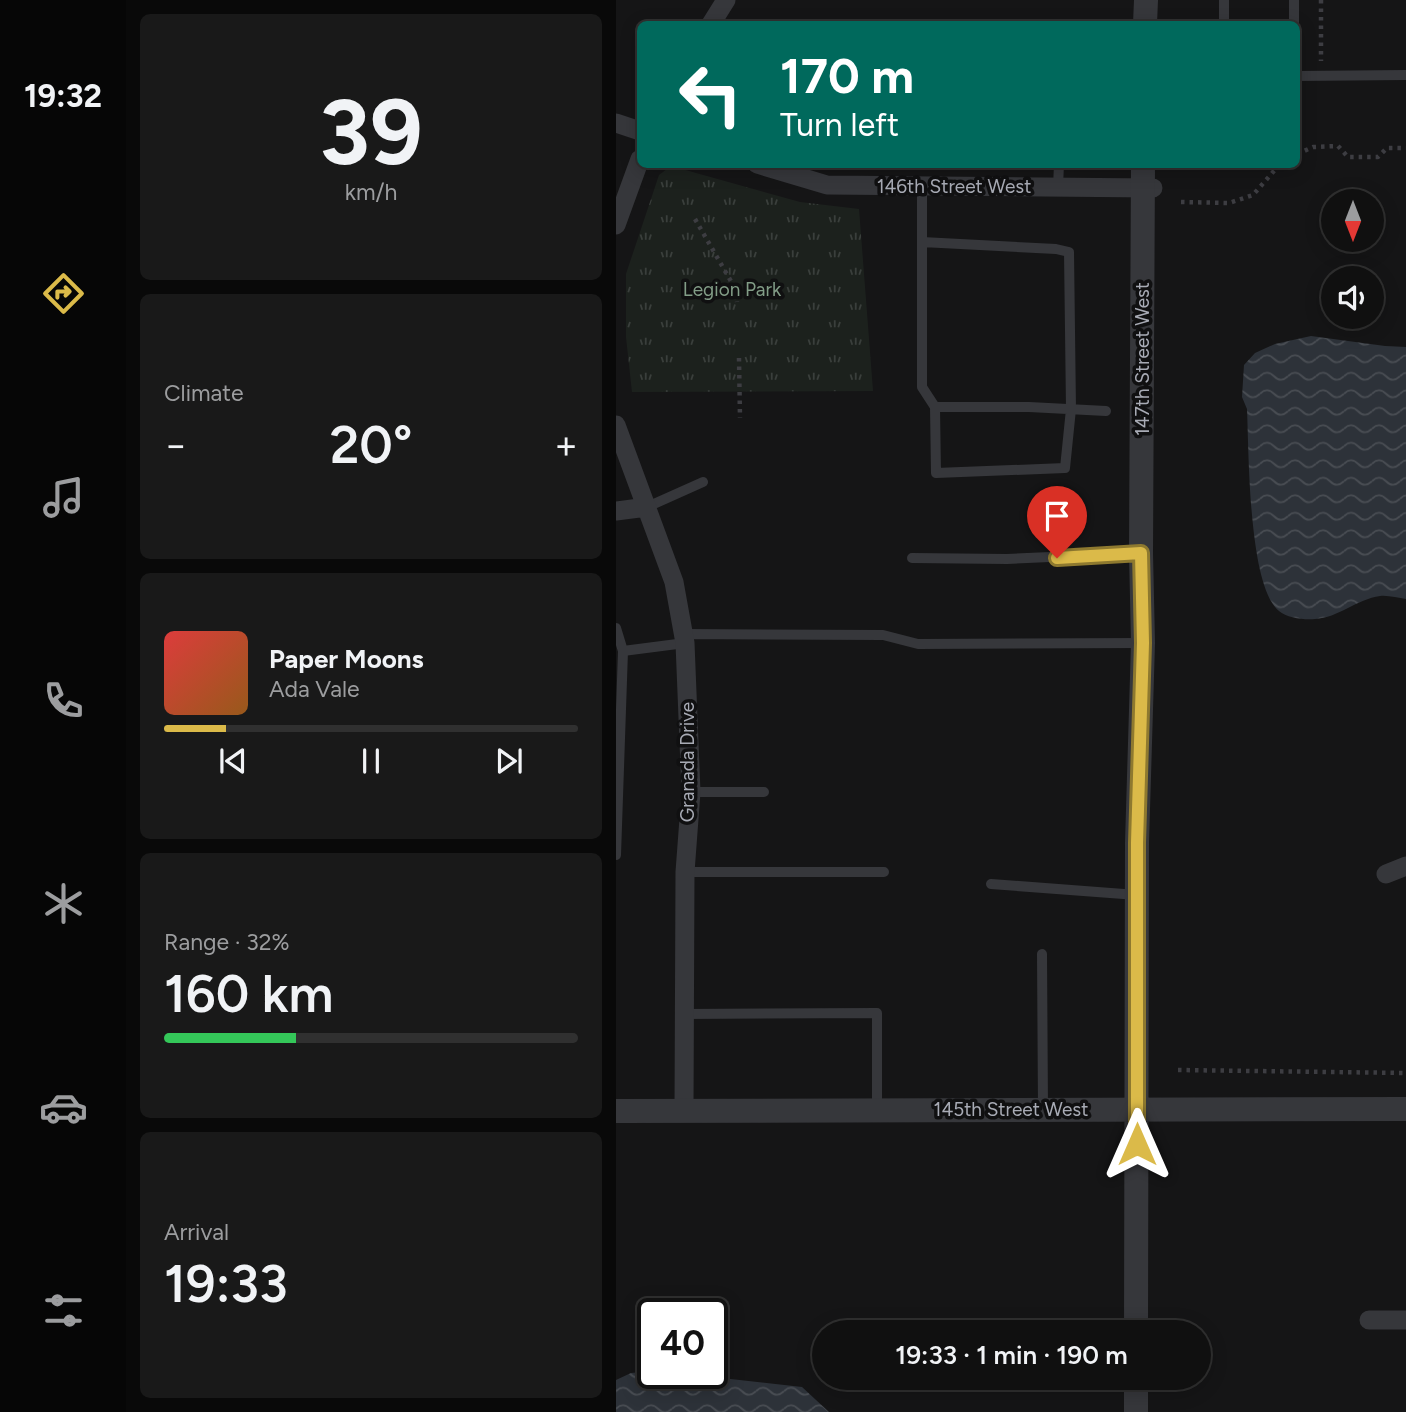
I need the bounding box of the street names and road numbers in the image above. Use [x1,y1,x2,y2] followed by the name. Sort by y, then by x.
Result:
[877,175,1031,198] street label: 146th Street West
[1131,282,1154,436] street label: 147th Street West
[676,702,699,822] street label: Granada Drive
[934,1098,1088,1121] street label: 145th Street West

